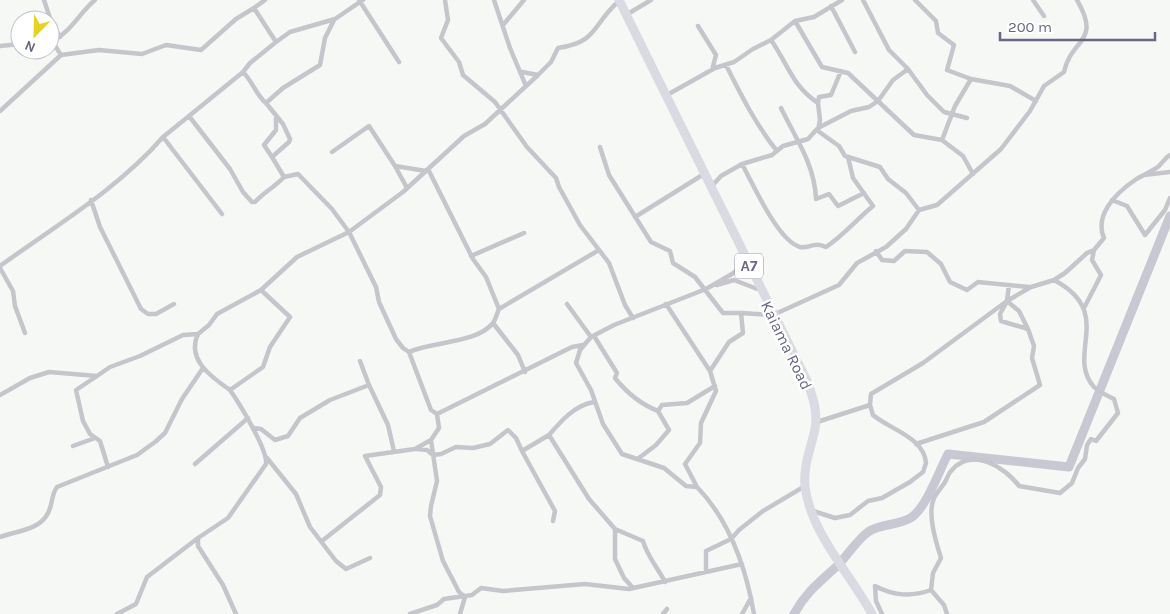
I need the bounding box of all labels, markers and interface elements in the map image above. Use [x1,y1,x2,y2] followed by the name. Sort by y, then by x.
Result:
[10,10,60,60] north arrow
[1000,10,1155,42] scale bar
[1008,18,1052,36] text: 200 m
[22,37,38,56] text: N
[735,254,763,278] road number: A7
[757,298,816,393] street label: Kaiama Road

